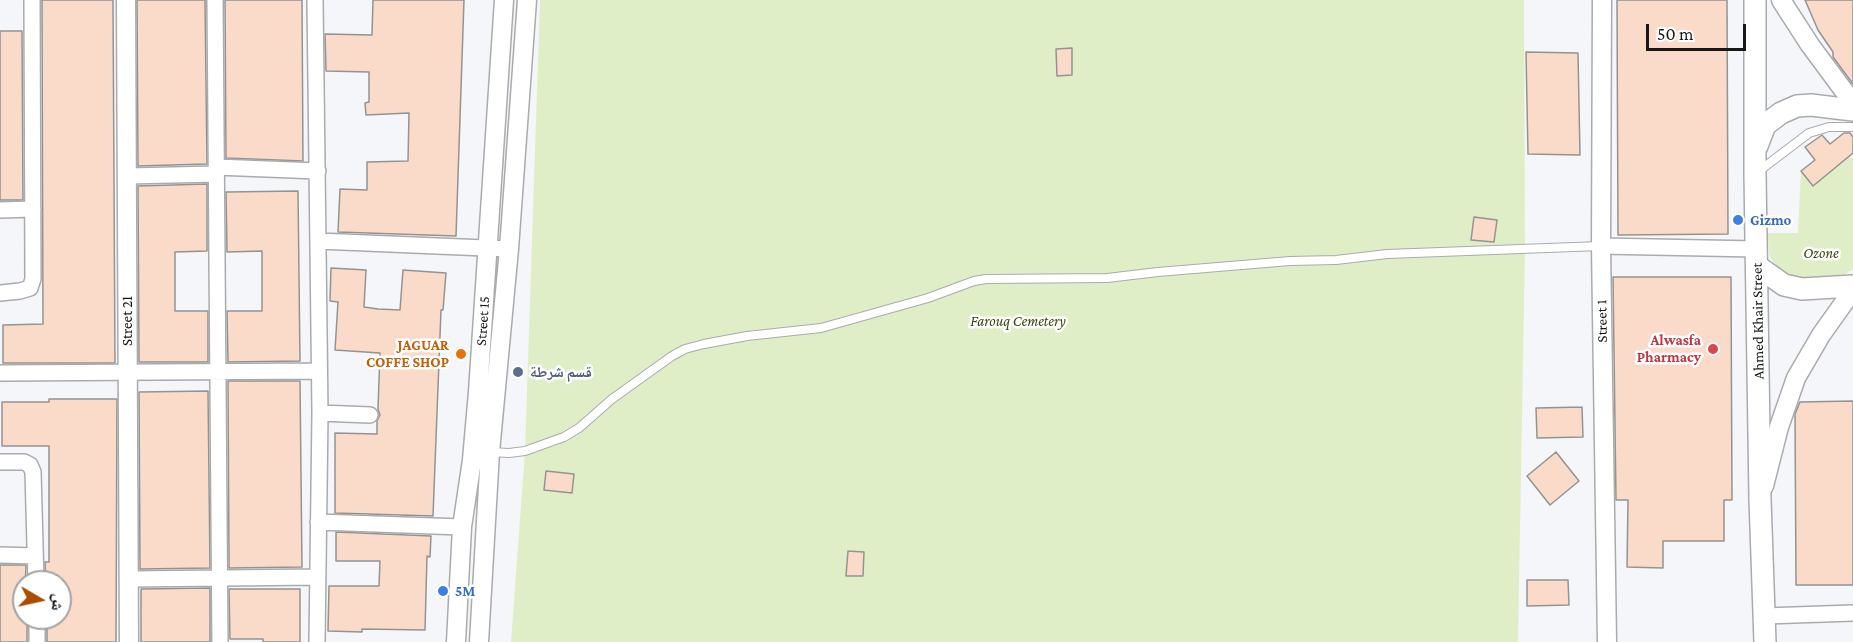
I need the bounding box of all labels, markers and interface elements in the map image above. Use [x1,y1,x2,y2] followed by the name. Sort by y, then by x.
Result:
[1649,12,1750,50] scale bar
[1657,24,1694,44] text: 50 m
[1750,211,1791,229] place label: Gizmo
[1731,213,1745,227] marker: Gizmo
[1803,244,1839,262] park label: Ozone
[1748,262,1768,380] street label: Ahmed Khair Street
[472,295,494,347] street label: Street 15
[118,296,136,346] street label: Street 21
[1593,299,1611,343] street label: Street 1
[970,312,1066,330] park label: Farouq Cemetery
[1637,331,1701,366] place label: Alwasfa Pharmacy
[366,336,449,371] place label: JAGUAR COFFE SHOP
[1706,342,1720,356] marker: Alwasfa Pharmacy
[454,347,468,361] marker: JAGUAR COFFE SHOP
[530,363,592,381] place label: قسم شرطة
[511,365,525,379] marker: قسم شرطة
[12,570,72,630] north arrow
[455,582,475,600] place label: 5M
[436,584,450,598] marker: 5M
[49,593,68,612] text: ش

